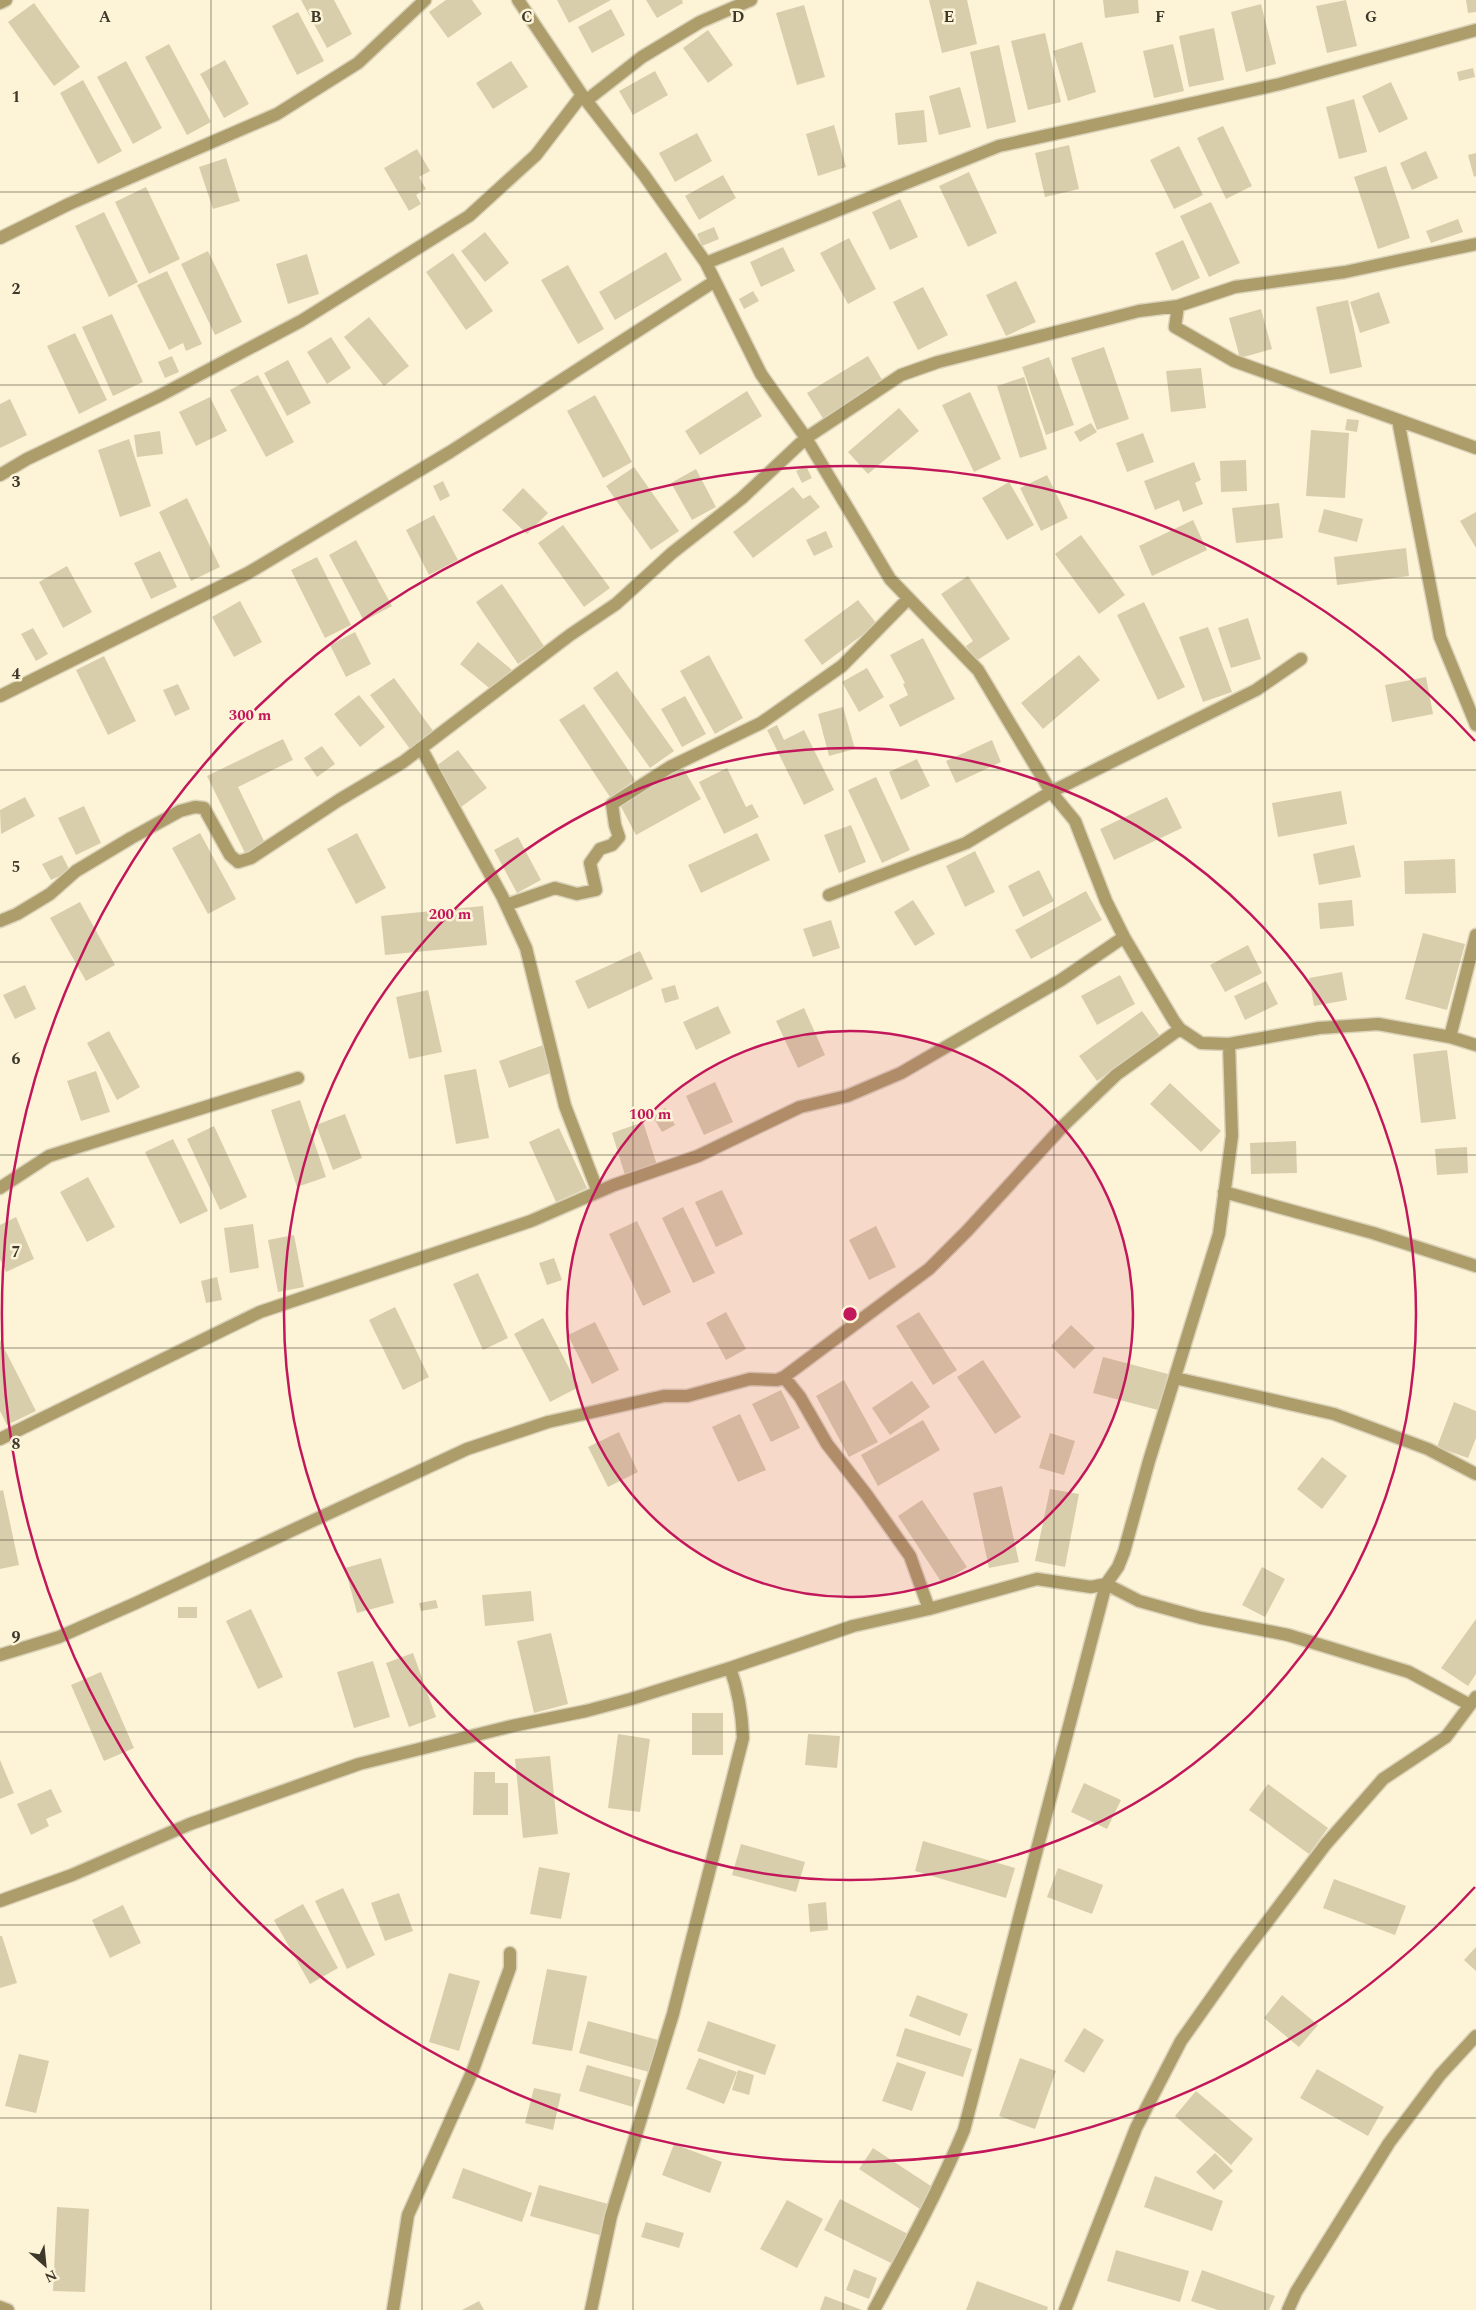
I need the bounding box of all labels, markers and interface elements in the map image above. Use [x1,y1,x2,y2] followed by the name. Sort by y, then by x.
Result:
[99,5,112,29] text: A
[310,5,322,29] text: B
[521,5,533,29] text: C
[732,5,745,29] text: D
[944,5,954,29] text: E
[1155,5,1165,29] text: F
[1365,5,1377,29] text: G
[12,85,20,109] text: 1
[12,277,21,301] text: 2
[12,470,21,494] text: 3
[12,662,21,686] text: 4
[229,704,272,727] text: 300 m
[12,855,20,879] text: 5
[429,903,472,926] text: 200 m
[12,1047,21,1071] text: 6
[629,1103,672,1126] text: 100 m
[12,1240,21,1264] text: 7
[841,1305,859,1323] centre of rings
[12,1432,21,1456] text: 8
[12,1625,21,1649] text: 9
[20,2240,70,2290] north arrow
[41,2264,61,2288] text: N

